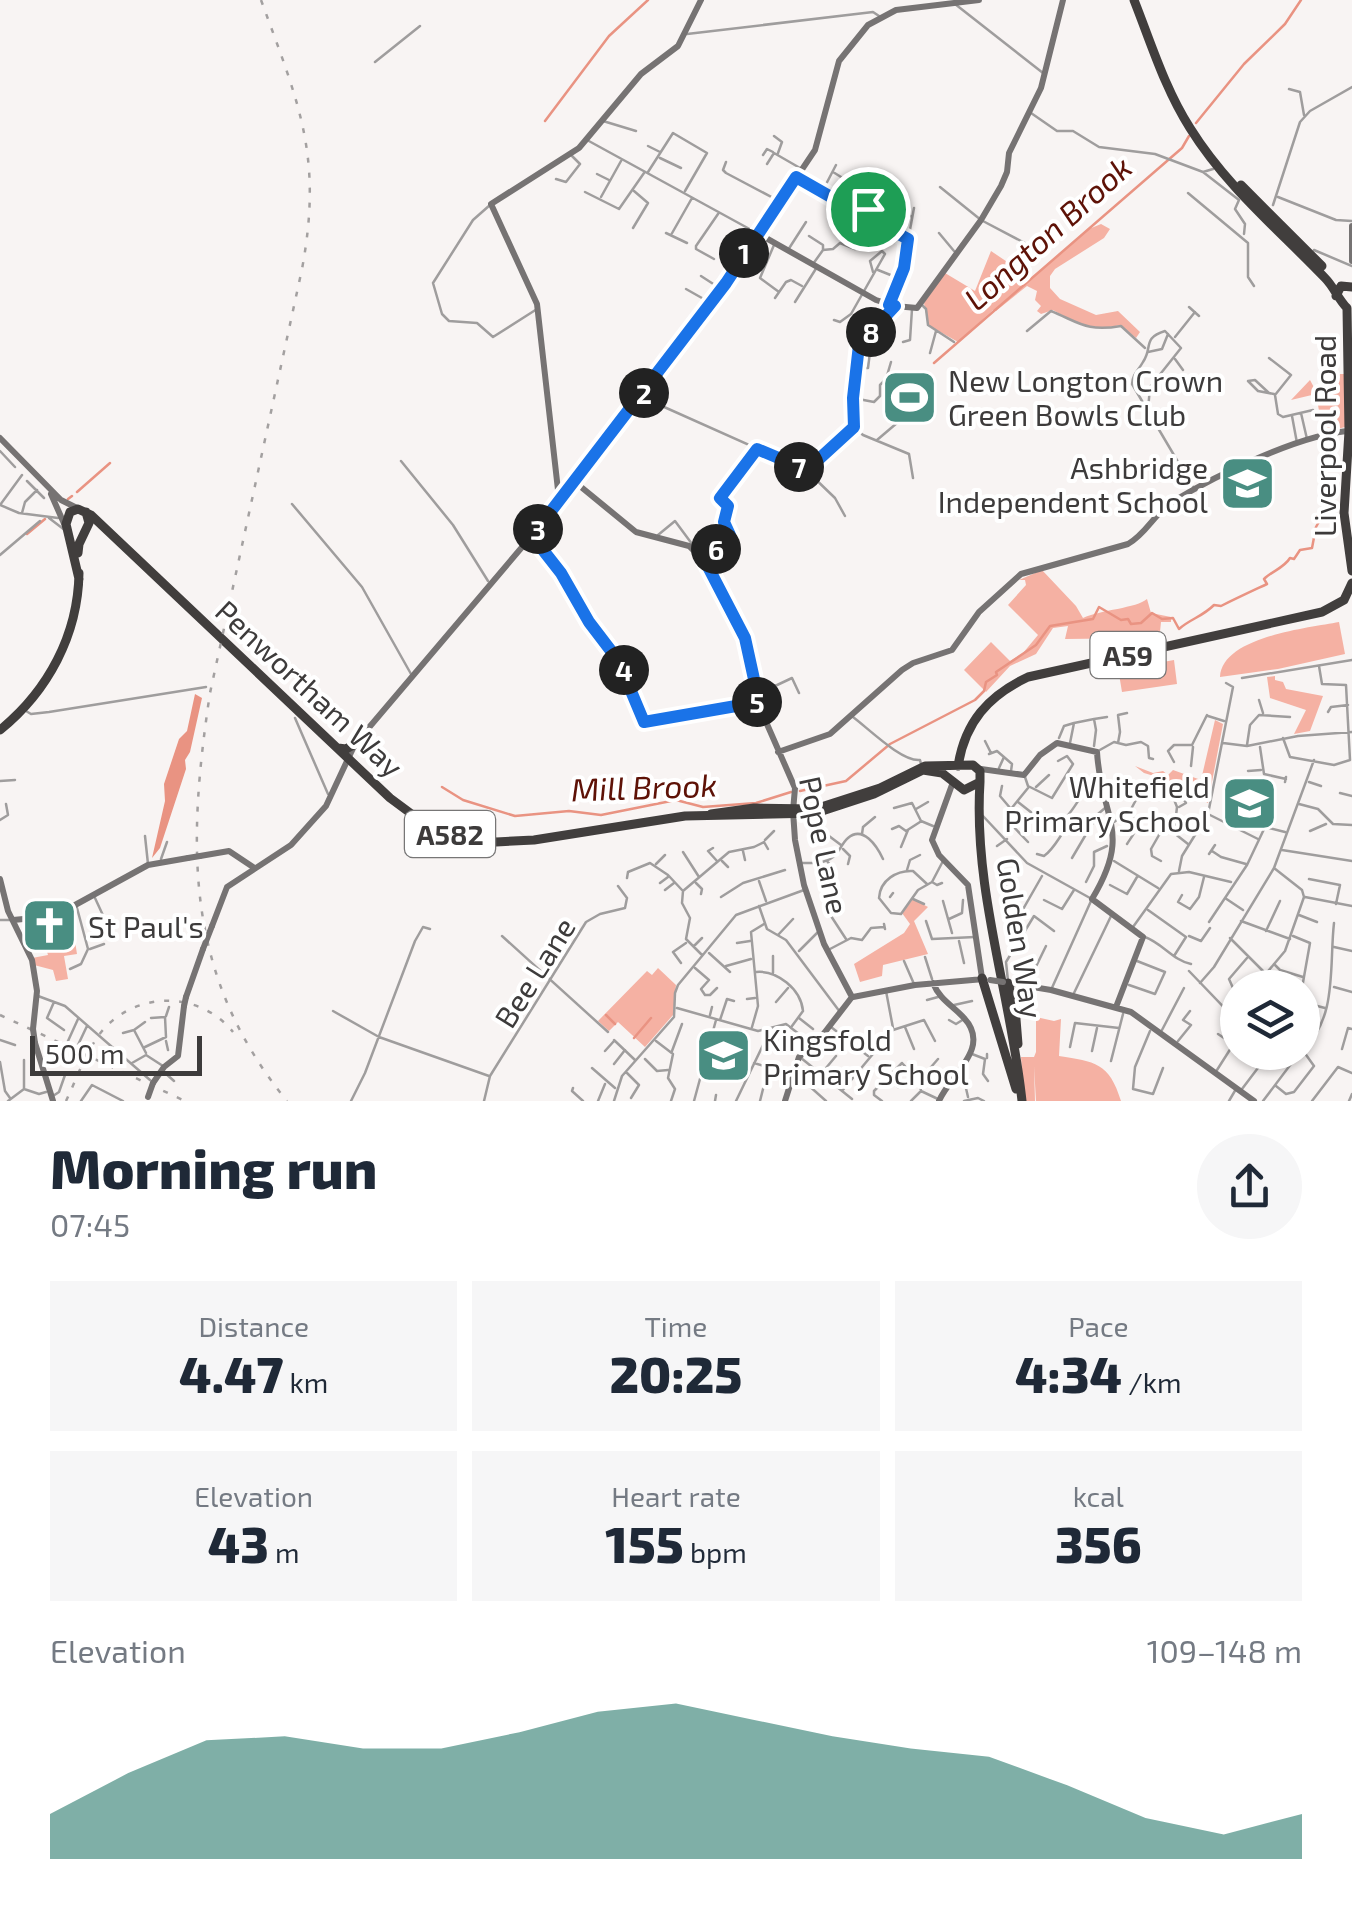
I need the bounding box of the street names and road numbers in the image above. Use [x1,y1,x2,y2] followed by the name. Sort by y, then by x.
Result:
[1306,335,1342,537] street label: Liverpool Road
[209,592,411,784] street label: Penwortham Way
[1090,632,1166,678] road number: A59
[793,773,857,917] street label: Pope Lane
[405,811,495,857] road number: A582
[991,855,1051,1021] street label: Golden Way
[486,910,582,1034] street label: Bee Lane

